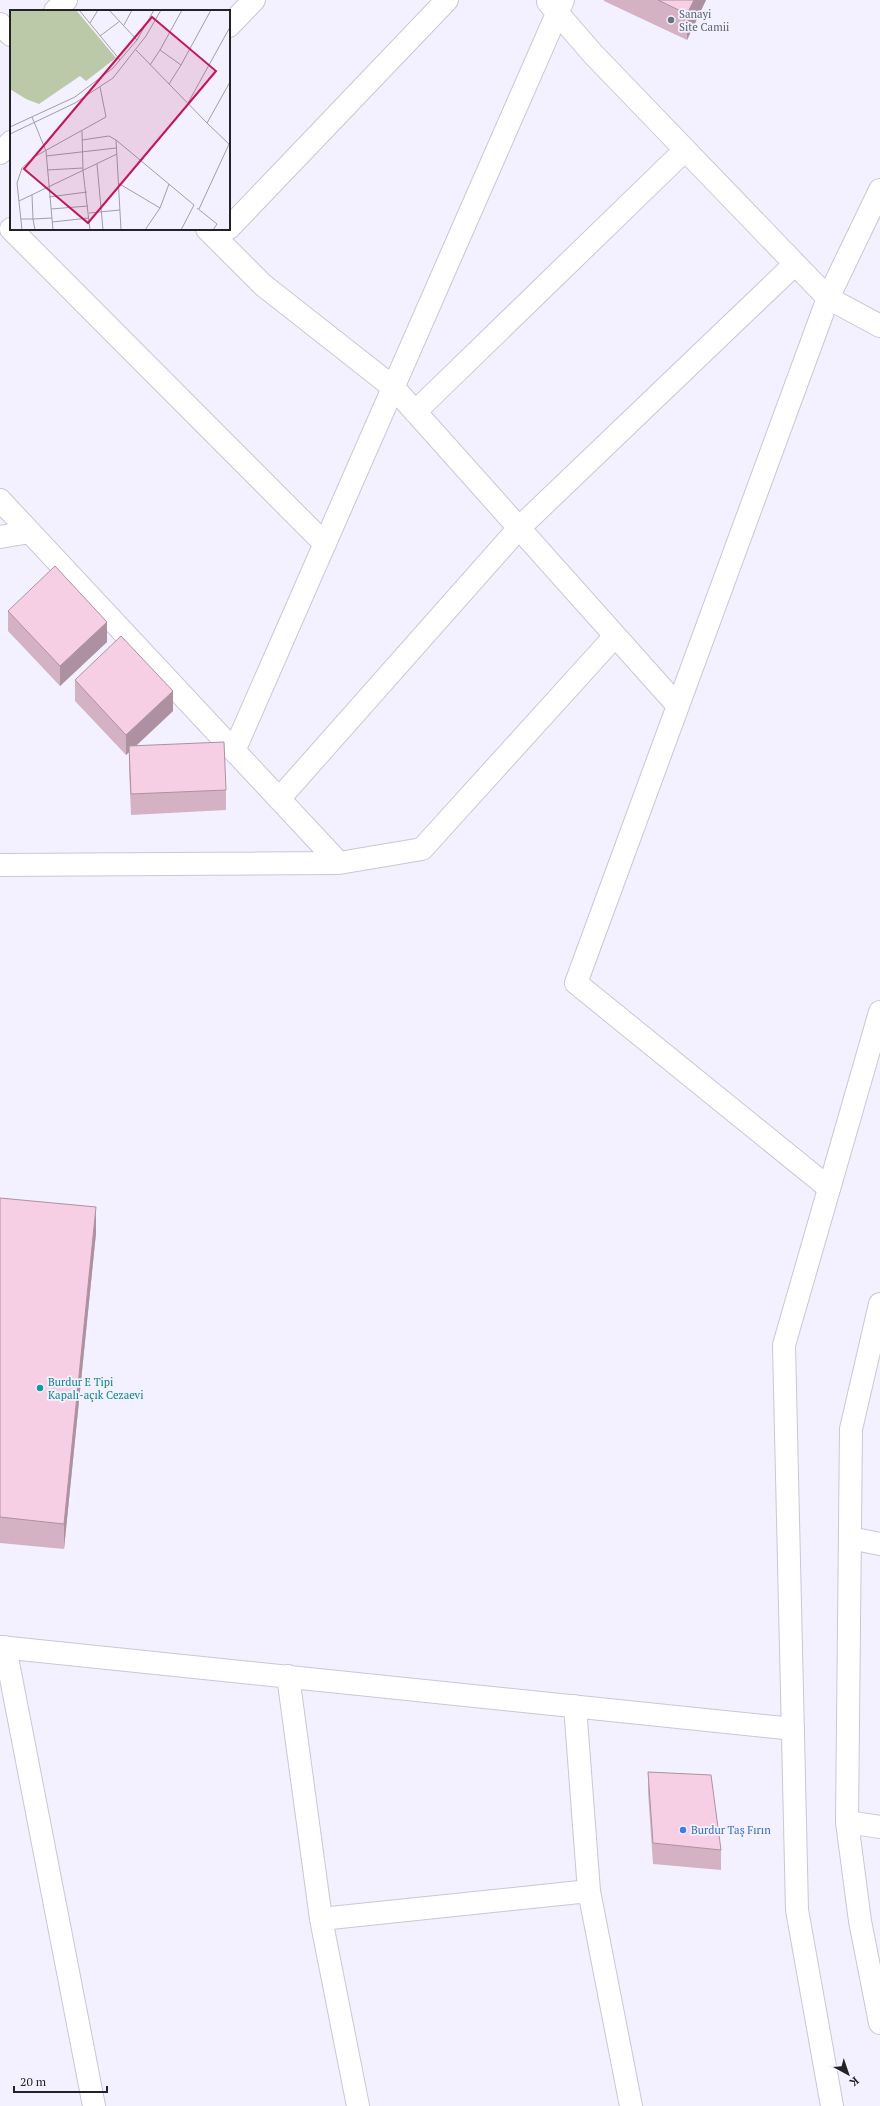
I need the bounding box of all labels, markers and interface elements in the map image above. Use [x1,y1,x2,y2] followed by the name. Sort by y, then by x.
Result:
[679,7,729,34] place label: Sanayi Site Camii
[10,10,230,230] inset map
[666,15,676,25] marker: Sanayi Site Camii
[48,1375,143,1402] place label: Burdur E Tipi Kapalı-açık Cezaevi
[35,1383,45,1393] marker: Burdur E Tipi Kapalı-açık Cezaevi
[691,1823,771,1837] place label: Burdur Taş Fırın
[678,1825,688,1835] marker: Burdur Taş Fırın
[828,2054,868,2094] north arrow
[14,2068,107,2094] scale bar
[20,2074,47,2089] text: 20 m
[847,2074,862,2090] text: K

